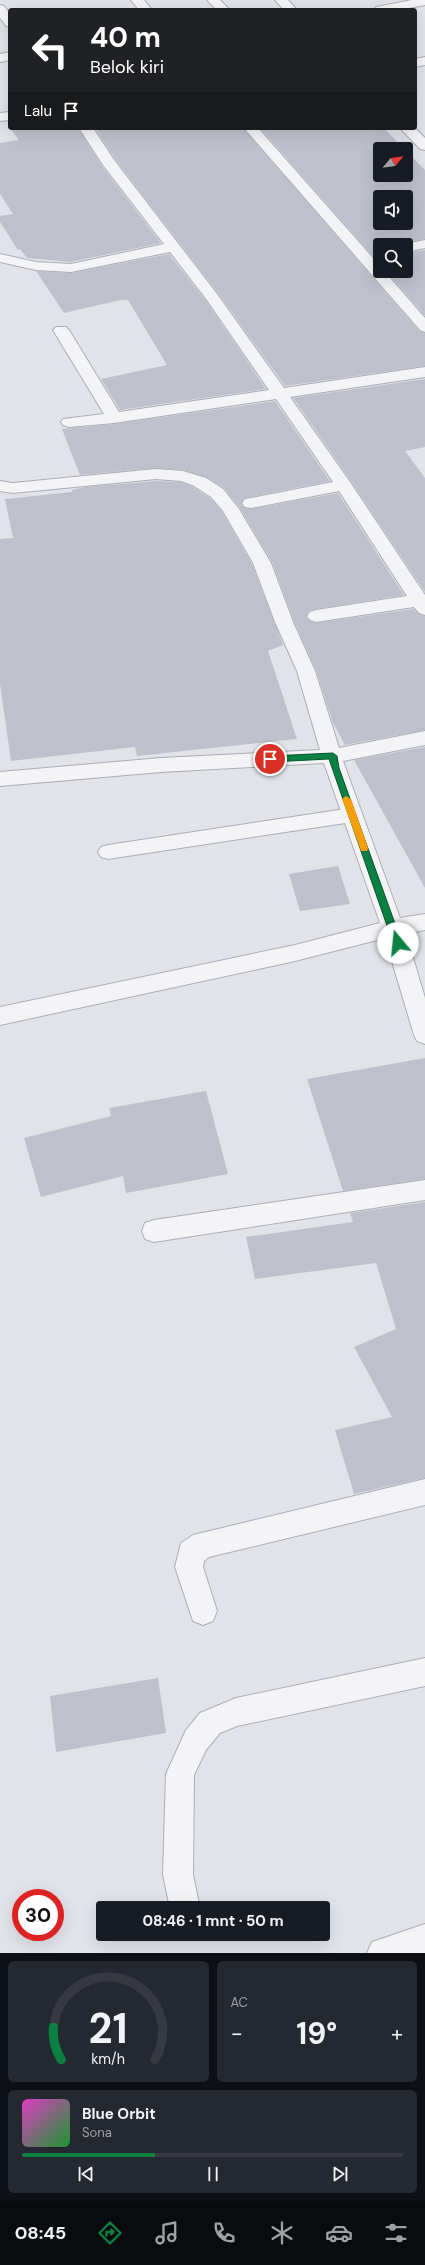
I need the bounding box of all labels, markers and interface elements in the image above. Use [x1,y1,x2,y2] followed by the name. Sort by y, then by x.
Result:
[90,19,161,56] text: 40 m
[24,24,76,76] icon: left
[90,55,164,79] text: Belok kiri
[60,100,82,122] icon: arrive
[24,101,52,121] text: Lalu
[373,142,413,182] north arrow
[373,142,413,278] map controls
[373,190,413,230] button: sound
[373,238,413,278] button: search
[253,742,287,776] pin
[259,748,281,770] icon: arrive
[377,922,419,964] position arrow
[12,1889,64,1941] speed limit sign: 30
[142,1911,284,1931] text: 08:46 · 1 mnt · 50 m
[231,1994,248,2011] text: AC
[89,2001,128,2055] text: 21
[296,2014,337,2053] text: 19°
[231,2019,243,2048] text: −
[391,2019,403,2048] text: +
[91,2049,125,2067] text: km/h
[82,2104,156,2124] text: Blue Orbit
[82,2124,112,2141] text: Sona
[75,2163,97,2185] icon: previous
[202,2163,224,2185] icon: pause
[329,2163,351,2185] icon: next
[96,2219,124,2247] icon: directions
[153,2219,181,2247] icon: music
[210,2219,238,2247] icon: phone
[268,2219,296,2247] icon: climate
[325,2219,353,2247] icon: car
[382,2219,410,2247] icon: filters
[15,2221,66,2245] text: 08:45

